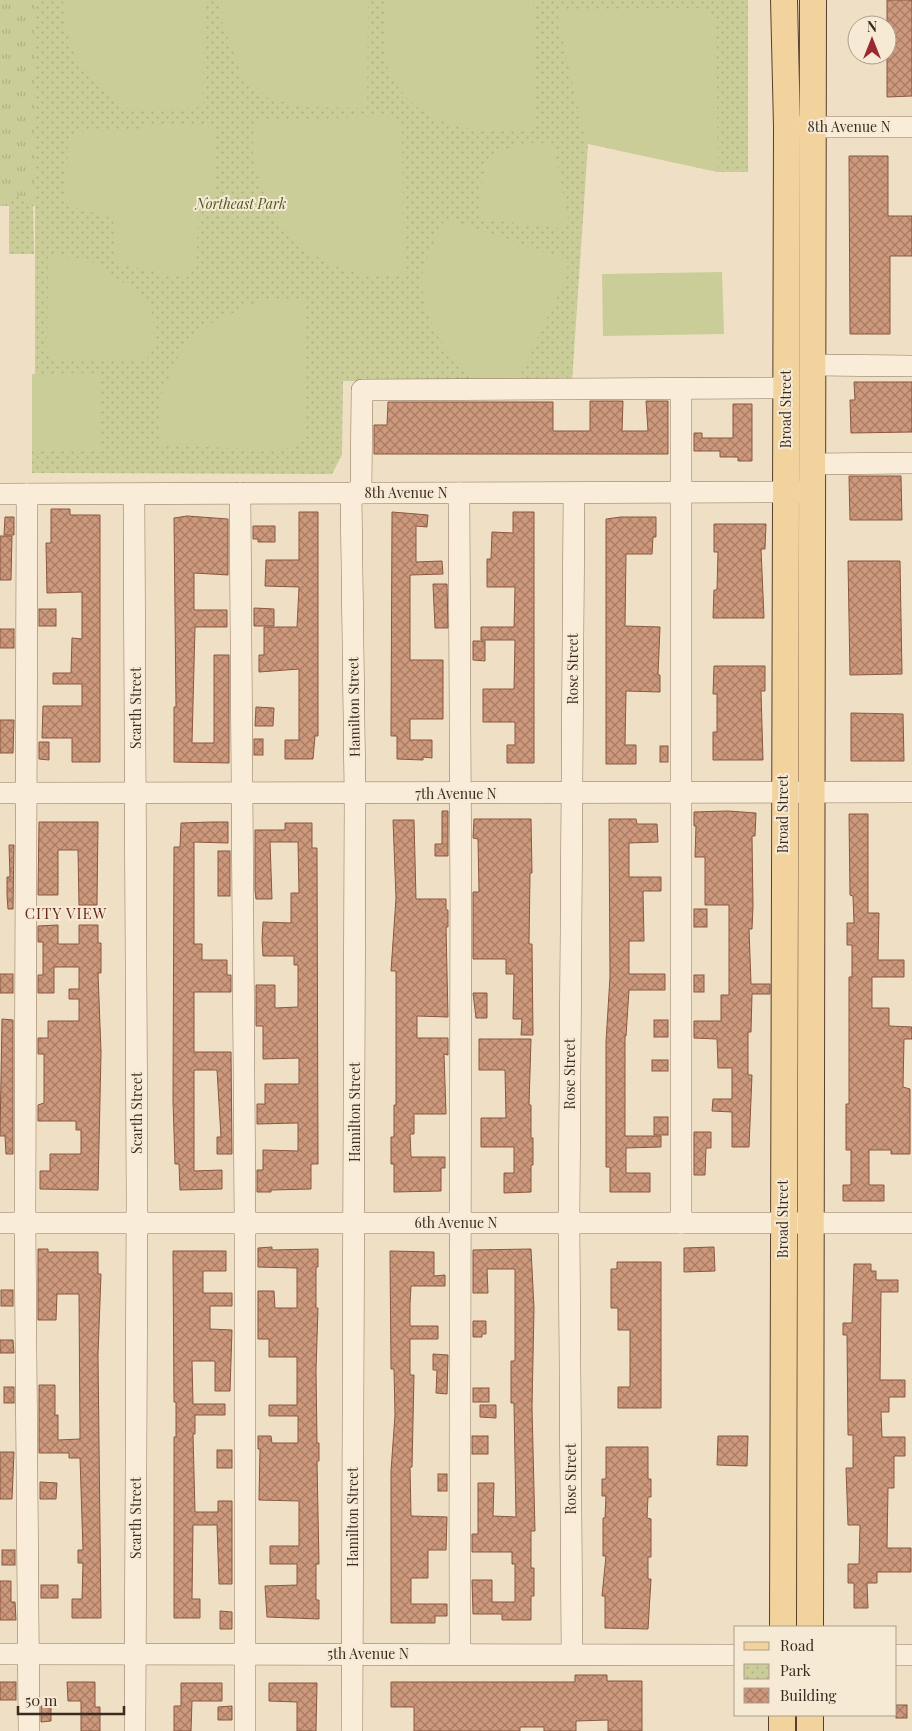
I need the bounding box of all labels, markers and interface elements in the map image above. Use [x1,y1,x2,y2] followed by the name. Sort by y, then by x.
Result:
[847,15,897,65] north arrow
[867,17,877,36] text: N
[807,117,891,136] street label: 8th Avenue N
[194,194,286,213] park label: Northeast Park
[776,369,795,448] street label: Broad Street
[364,483,448,502] street label: 8th Avenue N
[563,632,582,705] street label: Rose Street
[343,656,364,757] street label: Hamilton Street
[126,666,145,749] street label: Scarth Street
[773,774,792,853] street label: Broad Street
[415,784,497,803] street label: 7th Avenue N
[25,903,107,923] district label: CITY VIEW
[560,1037,579,1110] street label: Rose Street
[345,1061,364,1162] street label: Hamilton Street
[127,1071,146,1154] street label: Scarth Street
[773,1179,792,1258] street label: Broad Street
[414,1213,498,1232] street label: 6th Avenue N
[561,1442,580,1515] street label: Rose Street
[343,1466,362,1567] street label: Hamilton Street
[126,1476,145,1559] street label: Scarth Street
[734,1626,897,1716] legend
[780,1635,814,1655] text: Road
[327,1644,409,1663] street label: 5th Avenue N
[780,1660,812,1680] text: Park
[18,1684,124,1716] scale bar
[780,1685,837,1705] text: Building
[25,1690,58,1710] text: 50 m

